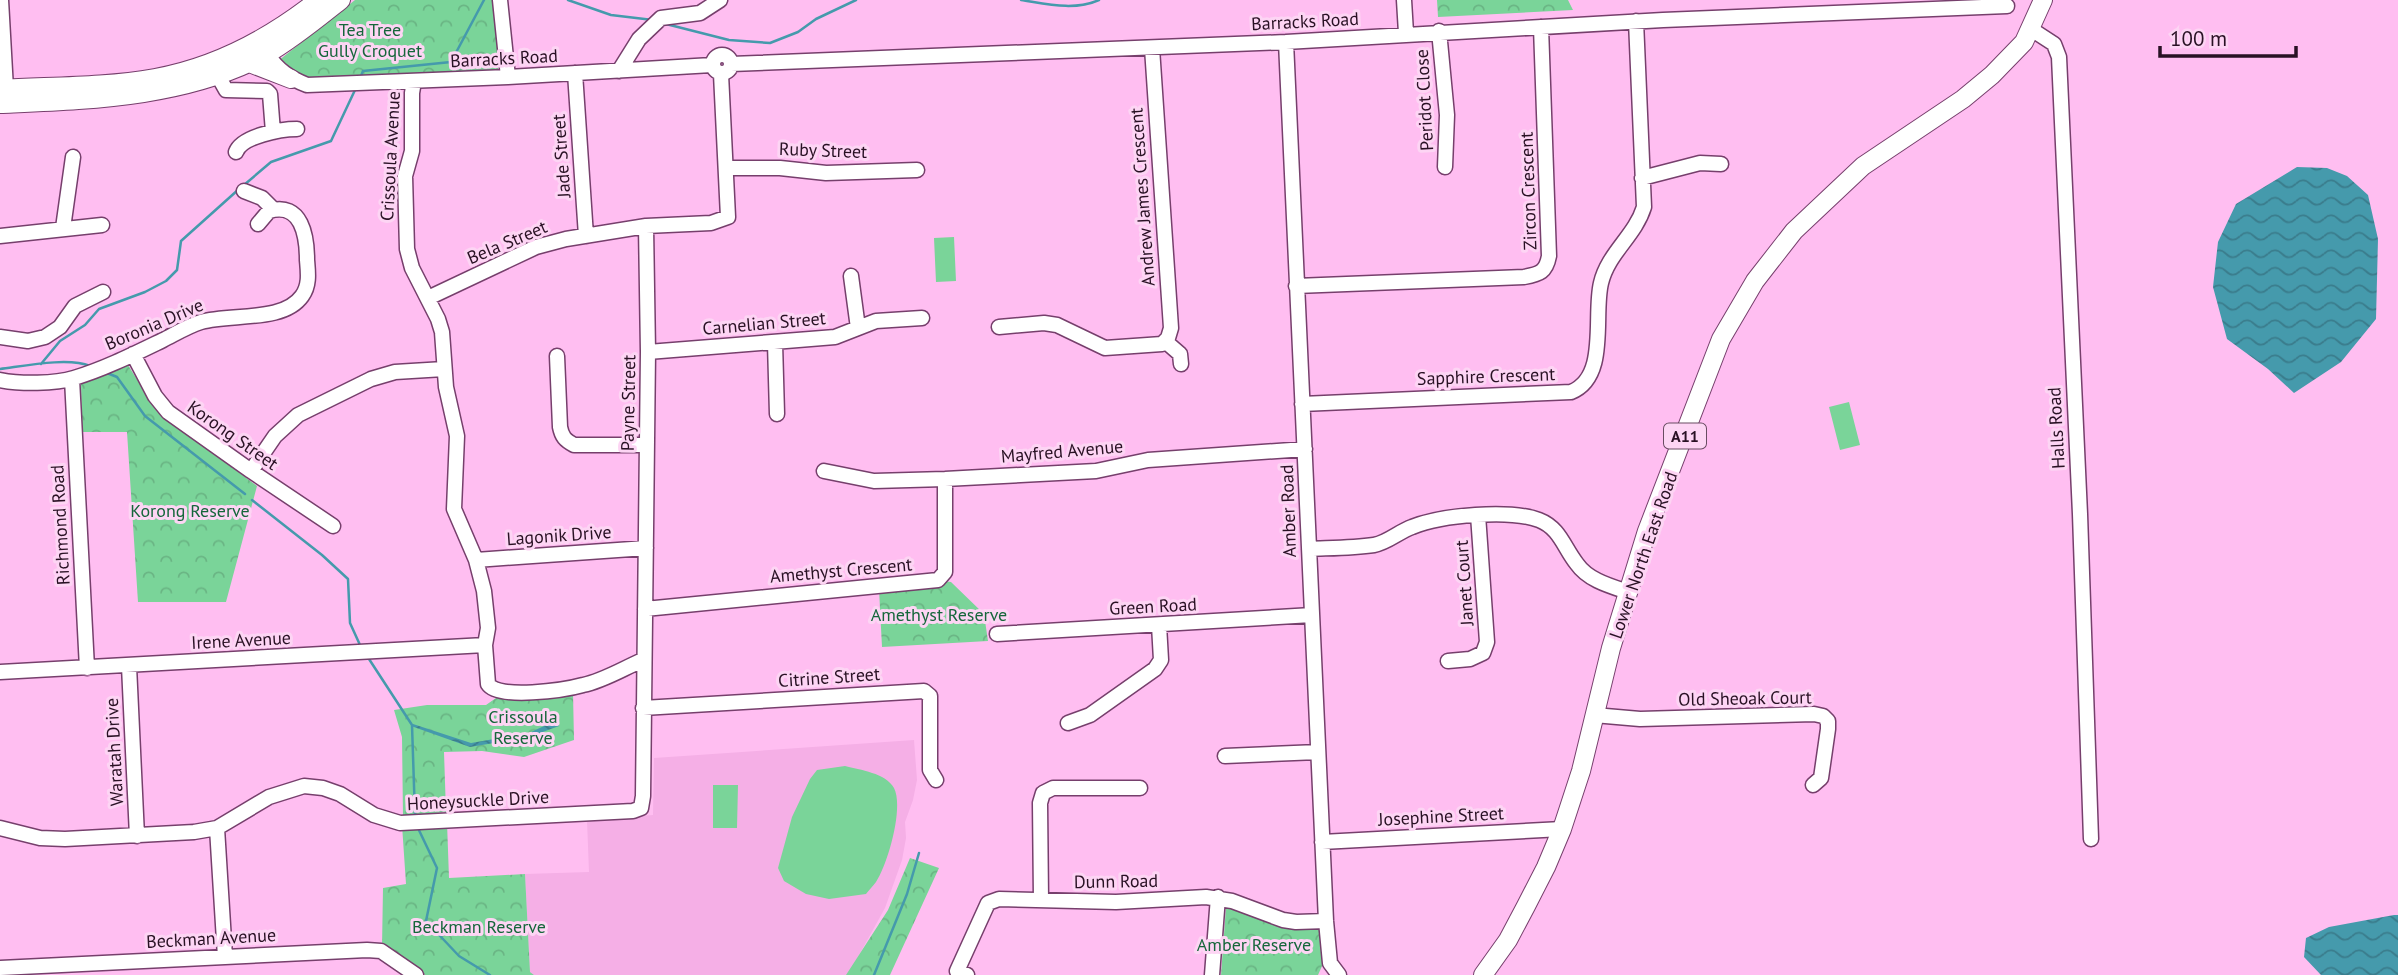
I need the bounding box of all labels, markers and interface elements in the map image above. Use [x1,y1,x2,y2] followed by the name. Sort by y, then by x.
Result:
[1251,7,1359,35] street label: Barracks Road
[2160,14,2296,58] scale bar
[318,18,422,62] park label: Tea Tree Gully Croquet
[2170,25,2227,52] text: 100 m
[450,44,558,72] street label: Barracks Road
[1410,49,1438,151] street label: Peridot Close
[375,90,405,222] street label: Crissoula Avenue
[1124,107,1160,287] street label: Andrew James Crescent
[547,113,575,200] street label: Jade Street
[1514,131,1542,251] street label: Zircon Crescent
[778,137,868,163] street label: Ruby Street
[464,215,550,269] street label: Bela Street
[101,293,207,355] street label: Boronia Drive
[701,306,827,340] street label: Carnelian Street
[616,355,640,451] street label: Payne Street
[1416,362,1556,390] street label: Sapphire Crescent
[2042,386,2070,470] street label: Halls Road
[183,395,283,475] street label: Korong Street
[1664,424,1706,448] road number: A11
[1000,434,1124,468] street label: Mayfred Avenue
[45,464,75,586] street label: Richmond Road
[1275,464,1301,558] street label: Amber Road
[1604,468,1682,642] street label: Lower North East Road
[130,499,250,522] park label: Korong Reserve
[506,520,612,550] street label: Lagonik Drive
[1450,539,1479,628] street label: Janet Court
[769,552,913,588] street label: Amethyst Crescent
[1108,592,1198,620] street label: Green Road
[871,603,1007,626] park label: Amethyst Reserve
[190,626,292,654] street label: Irene Avenue
[777,662,881,692] street label: Citrine Street
[1678,685,1812,711] street label: Old Sheoak Court
[100,697,128,807] street label: Waratah Drive
[488,705,558,749] park label: Crissoula Reserve
[406,785,550,815] street label: Honeysuckle Drive
[1377,801,1504,831] street label: Josephine Street
[1074,869,1158,893] street label: Dunn Road
[412,915,546,938] park label: Beckman Reserve
[145,923,277,953] street label: Beckman Avenue
[1197,933,1311,956] park label: Amber Reserve

